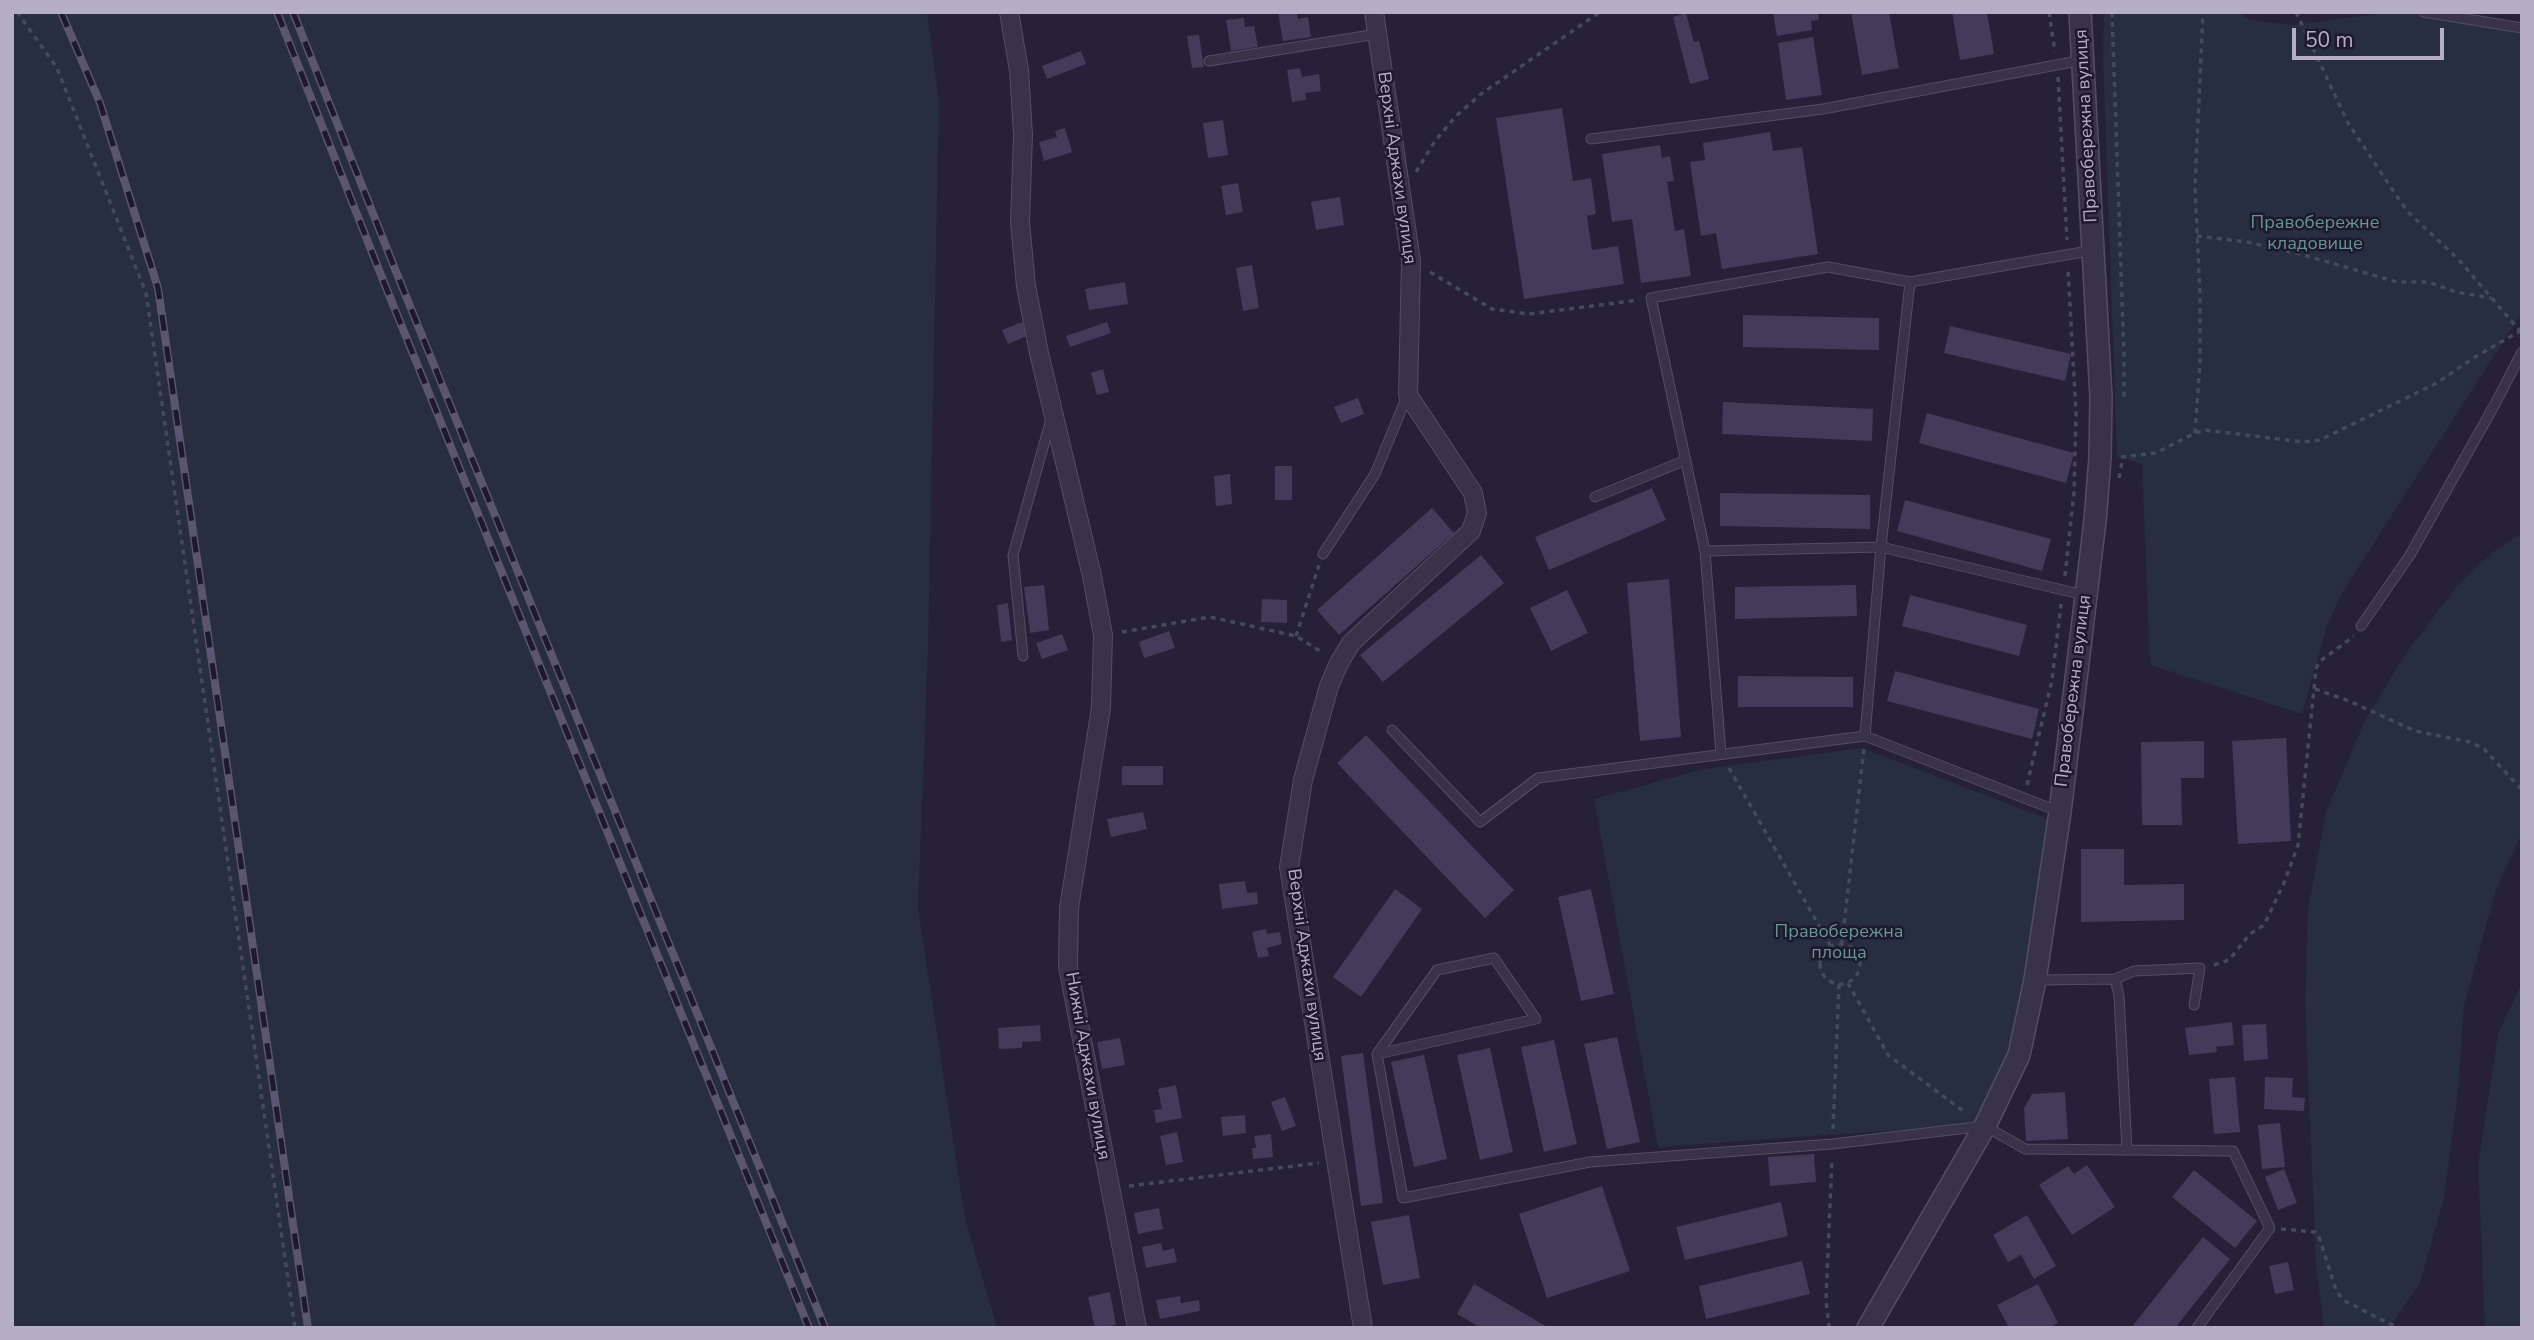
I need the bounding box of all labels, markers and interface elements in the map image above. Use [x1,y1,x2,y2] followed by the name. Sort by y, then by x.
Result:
[2296,14,2448,58] scale bar
[2305,26,2354,54] text: 50 m
[2071,29,2103,223] street label: Правобережна вулиця
[1372,70,1420,266] street label: Верхні Аджахи вулиця
[2251,213,2379,256] park label: Правобережне кладовище
[2051,594,2097,788] street label: Правобережна вулиця
[1282,867,1330,1063] street label: Верхні Аджахи вулиця
[1775,922,1903,964] park label: Правобережна площа
[1060,970,1114,1162] street label: Нижні Аджахи вулиця

